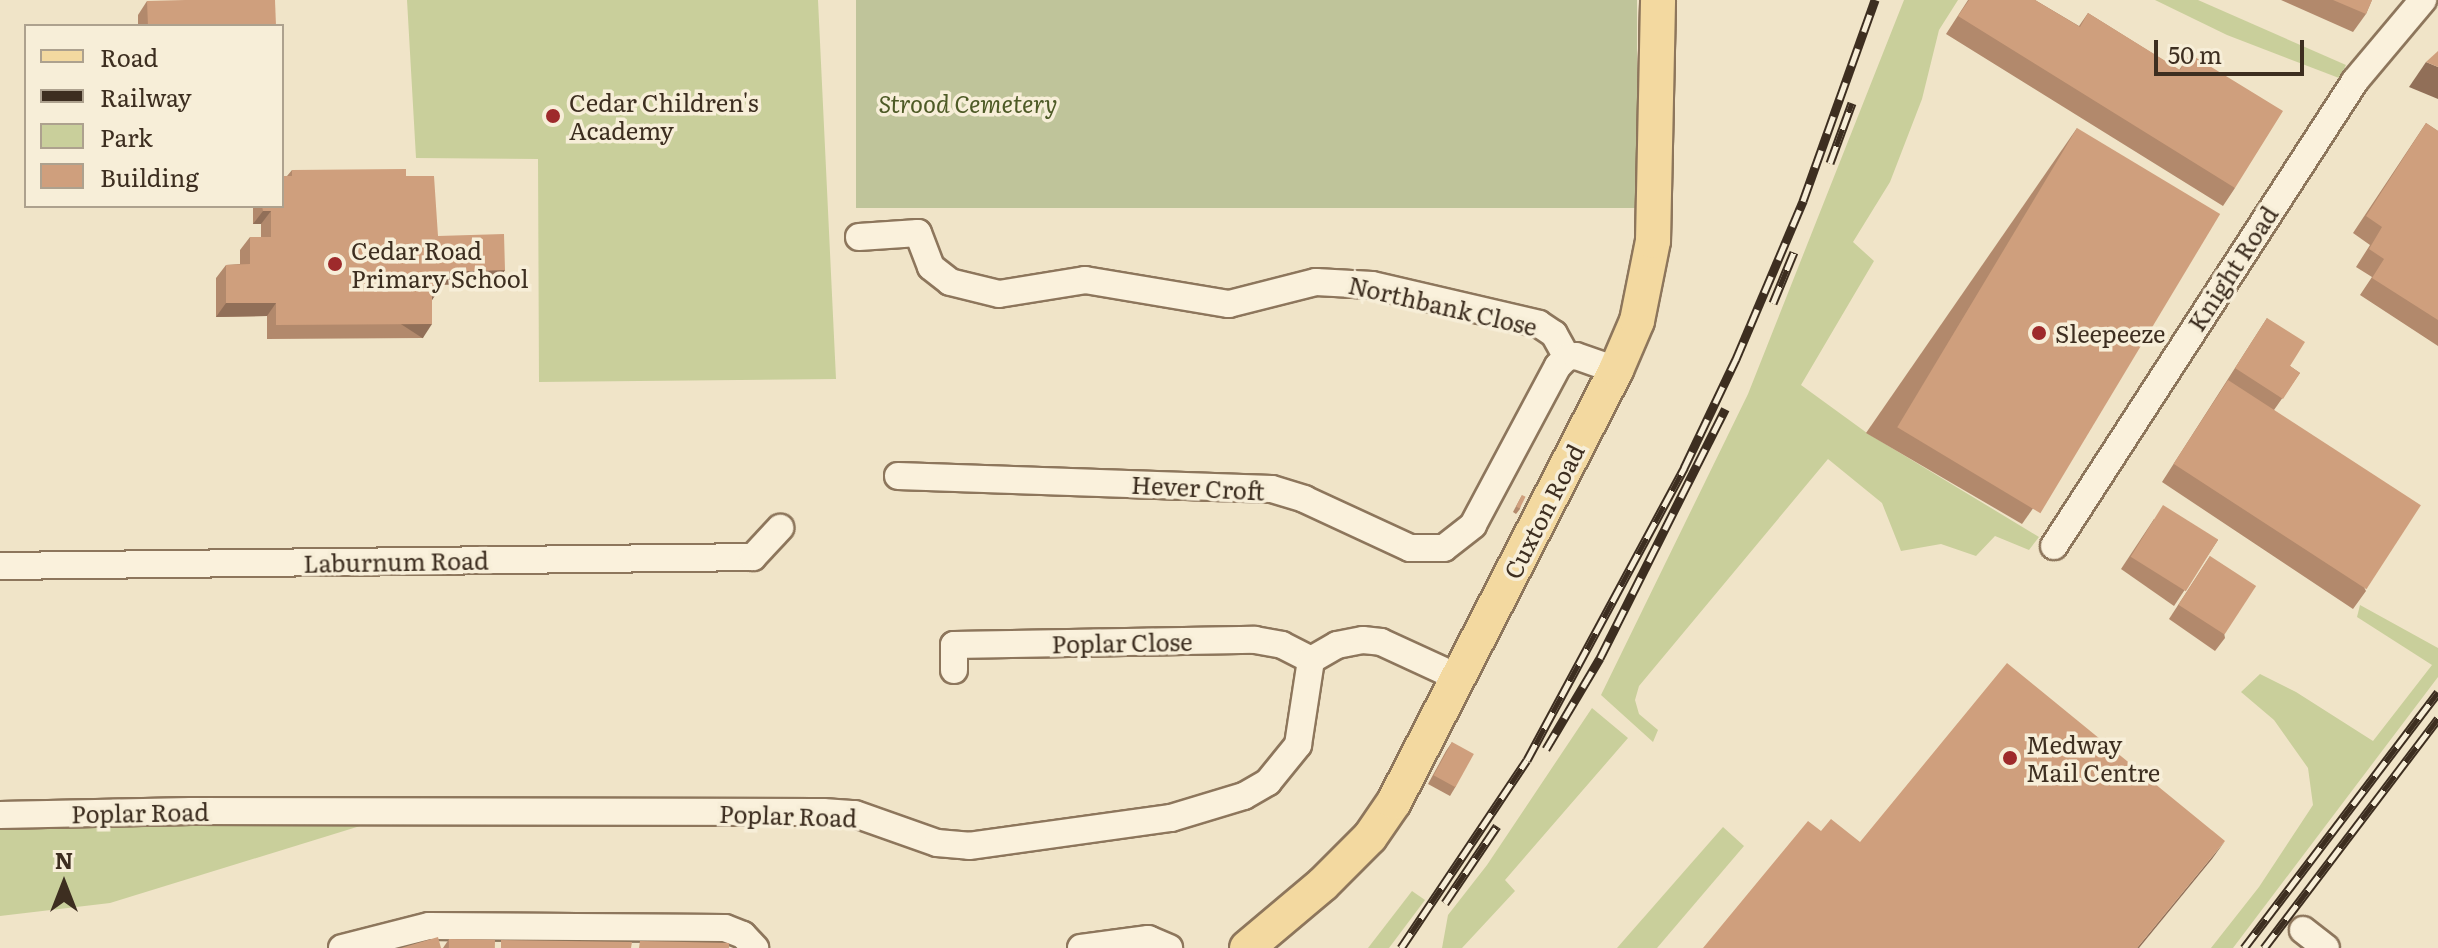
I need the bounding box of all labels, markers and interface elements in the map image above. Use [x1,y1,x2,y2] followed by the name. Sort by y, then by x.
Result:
[24,24,284,208] legend
[2158,24,2308,74] scale bar
[2168,36,2222,71] text: 50 m
[100,39,158,74] text: Road
[100,79,192,114] text: Railway
[569,88,759,144] place label: Cedar Children's Academy
[879,89,1057,117] park label: Strood Cemetery
[544,107,562,125] marker: Cedar Children's Academy
[100,119,153,154] text: Park
[100,159,199,194] text: Building
[2181,200,2283,336] street label: Knight Road
[351,236,528,292] place label: Cedar Road Primary School
[326,255,344,273] marker: Cedar Road Primary School
[1346,269,1540,341] street label: Northbank Close
[2055,319,2166,347] place label: Sleepeeze
[2030,324,2048,342] marker: Sleepeeze
[1497,439,1589,583] street label: Cuxton Road
[1131,469,1265,505] street label: Hever Croft
[303,545,489,577] street label: Laburnum Road
[1051,626,1193,658] street label: Poplar Close
[2026,730,2160,786] place label: Medway Mail Centre
[2001,749,2019,767] marker: Medway Mail Centre
[71,796,209,828] street label: Poplar Road
[719,798,857,832] street label: Poplar Road
[55,843,73,876] text: N
[24,844,104,924] north arrow

